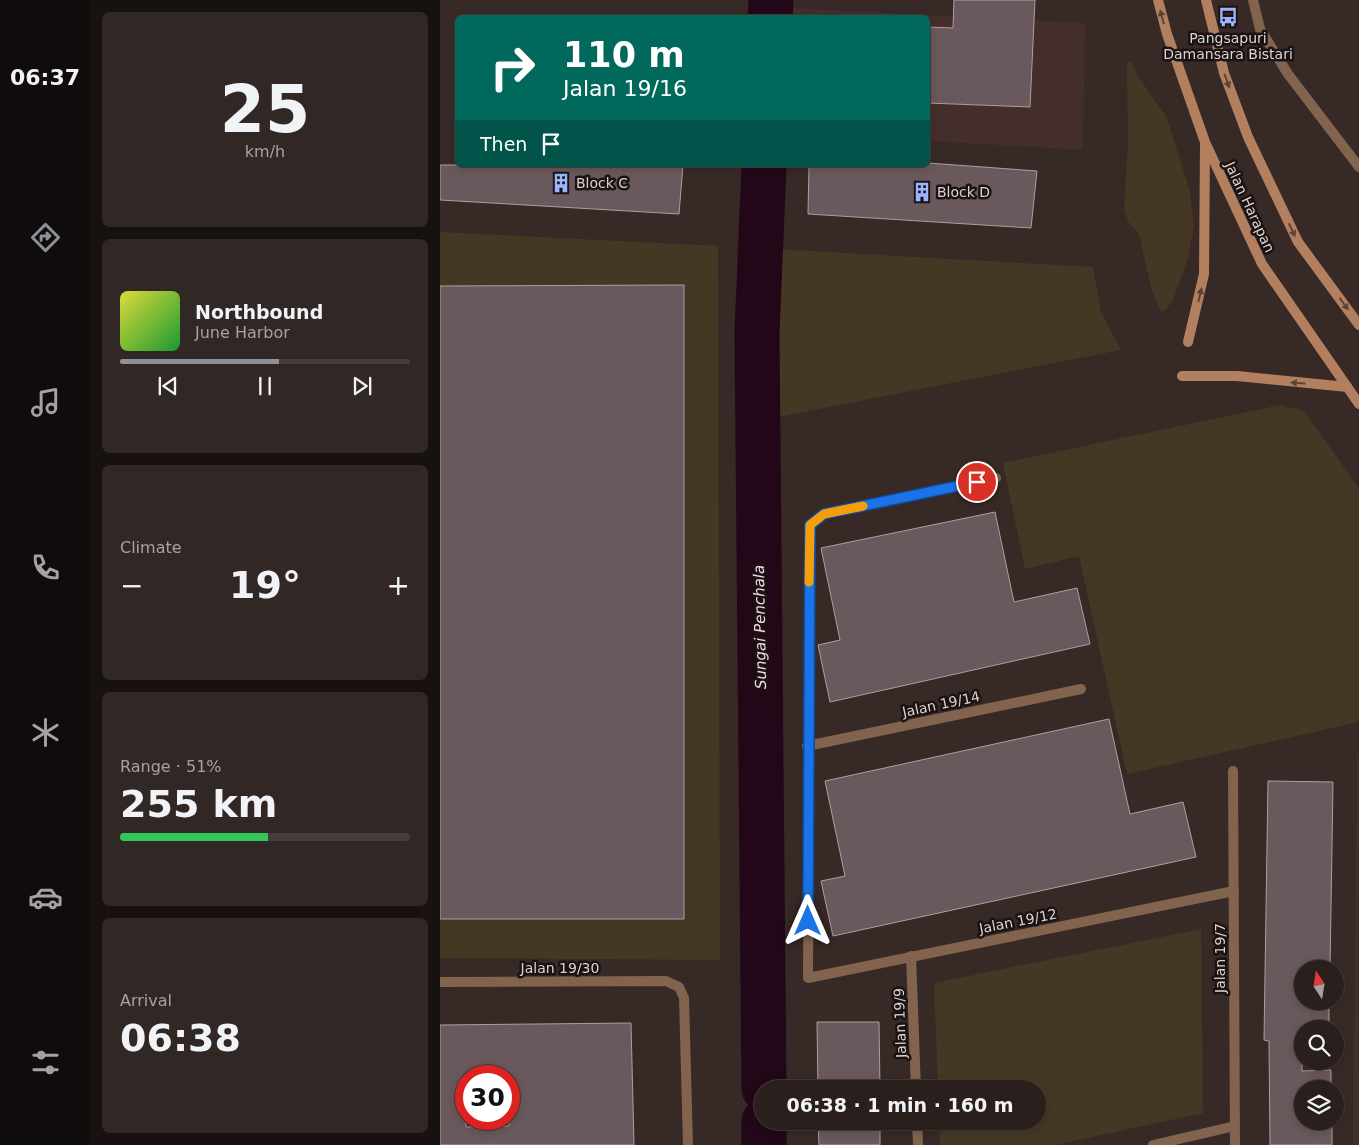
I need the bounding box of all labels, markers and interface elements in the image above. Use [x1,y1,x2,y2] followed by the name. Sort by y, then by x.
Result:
[1217,6,1239,28] bus stop icon: Pangsapuri Damansara Bistari
[1158,10,1166,25] one-way arrow
[1163,30,1293,62] place label: Pangsapuri Damansara Bistari
[480,35,545,100] icon: right
[563,35,685,75] text: 110 m
[10,65,80,90] text: 06:37
[220,72,310,147] text: 25
[1223,74,1231,89] one-way arrow
[563,76,687,101] text: Jalan 19/16
[537,130,565,158] icon: arrive
[480,133,527,155] text: Then
[245,142,285,161] text: km/h
[1222,158,1278,255] street label: Jalan Harapan
[550,172,572,194] building icon: Block C
[576,175,628,191] place label: Block C
[911,181,933,203] building icon: Block D
[937,184,990,200] place label: Block D
[28,220,63,255] icon: directions
[1288,223,1296,237] one-way arrow
[1196,287,1204,302] one-way arrow
[1339,297,1349,311] one-way arrow
[195,301,323,323] text: Northbound
[195,323,290,342] text: June Harbor
[154,372,182,400] icon: previous
[251,372,279,400] icon: pause
[348,372,376,400] icon: next
[1290,379,1306,387] one-way arrow
[28,385,63,420] icon: music
[956,461,998,503] pin
[963,468,991,496] icon: arrive
[120,538,182,557] text: Climate
[28,550,63,585] icon: phone
[229,563,301,607] text: 19°
[750,565,770,689] water label: Sungai Penchala
[120,569,143,602] text: −
[387,569,410,602] text: +
[900,688,981,720] street label: Jalan 19/14
[28,715,63,750] icon: climate
[120,757,222,776] text: Range · 51%
[120,782,277,826] text: 255 km
[28,880,63,915] icon: car
[781,894,833,946] position arrow
[977,906,1058,937] street label: Jalan 19/12
[1212,923,1228,994] street label: Jalan 19/7
[520,960,599,976] street label: Jalan 19/30
[1294,960,1344,1010] north arrow
[1294,960,1344,1130] map controls
[891,988,909,1059] street label: Jalan 19/9
[120,991,172,1010] text: Arrival
[120,1016,241,1060] text: 06:38
[1294,1020,1344,1070] button: search
[28,1045,63,1080] icon: filters
[455,1065,520,1130] speed limit sign: 30
[1294,1080,1344,1130] button: layers
[786,1094,1014,1116] text: 06:38 · 1 min · 160 m

